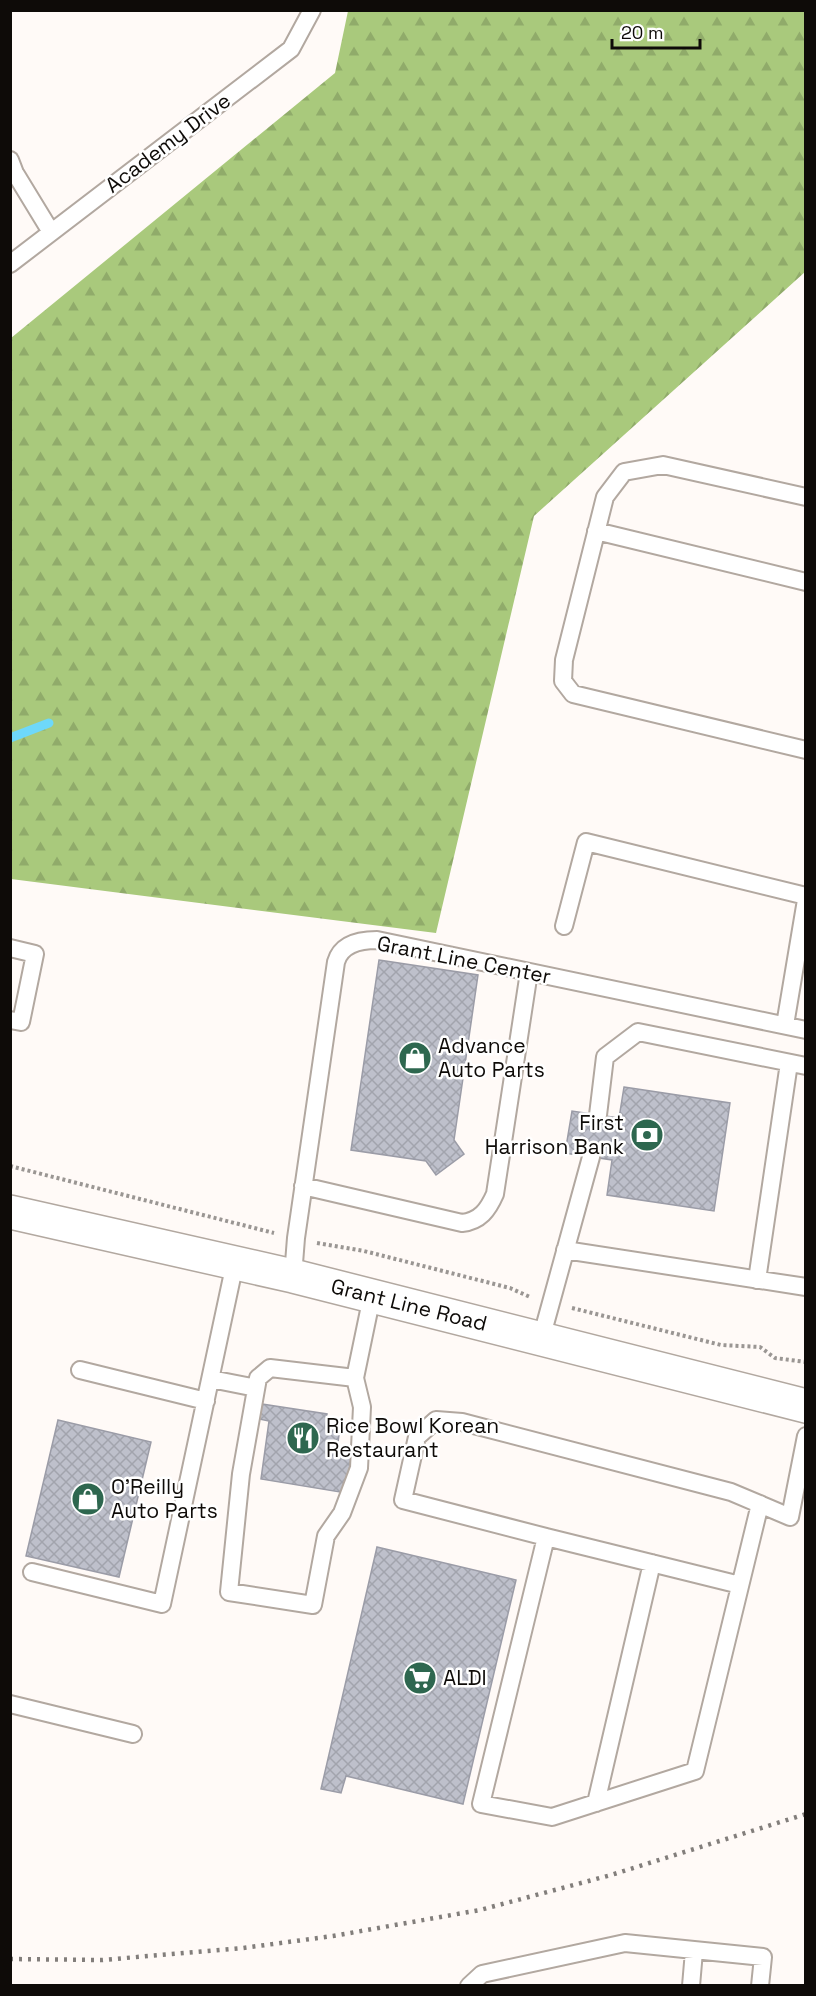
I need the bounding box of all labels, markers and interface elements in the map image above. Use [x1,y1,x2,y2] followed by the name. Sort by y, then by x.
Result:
[612,12,700,50] scale bar
[621,21,664,44] text: 20 m
[100,87,236,199] street label: Academy Drive
[375,929,553,990] street label: Grant Line Center
[438,1032,545,1083] place label: Advance Auto Parts
[397,1040,433,1076] shop icon: Advance Auto Parts
[485,1109,624,1160] place label: First Harrison Bank
[629,1117,665,1153] bank icon: First Harrison Bank
[328,1272,490,1337] street label: Grant Line Road
[326,1412,499,1463] place label: Rice Bowl Korean Restaurant
[285,1420,321,1456] restaurant icon: Rice Bowl Korean Restaurant
[111,1473,218,1524] place label: O'Reilly Auto Parts
[70,1481,106,1517] shop icon: O'Reilly Auto Parts
[402,1660,438,1696] supermarket icon: ALDI
[443,1664,487,1691] place label: ALDI

